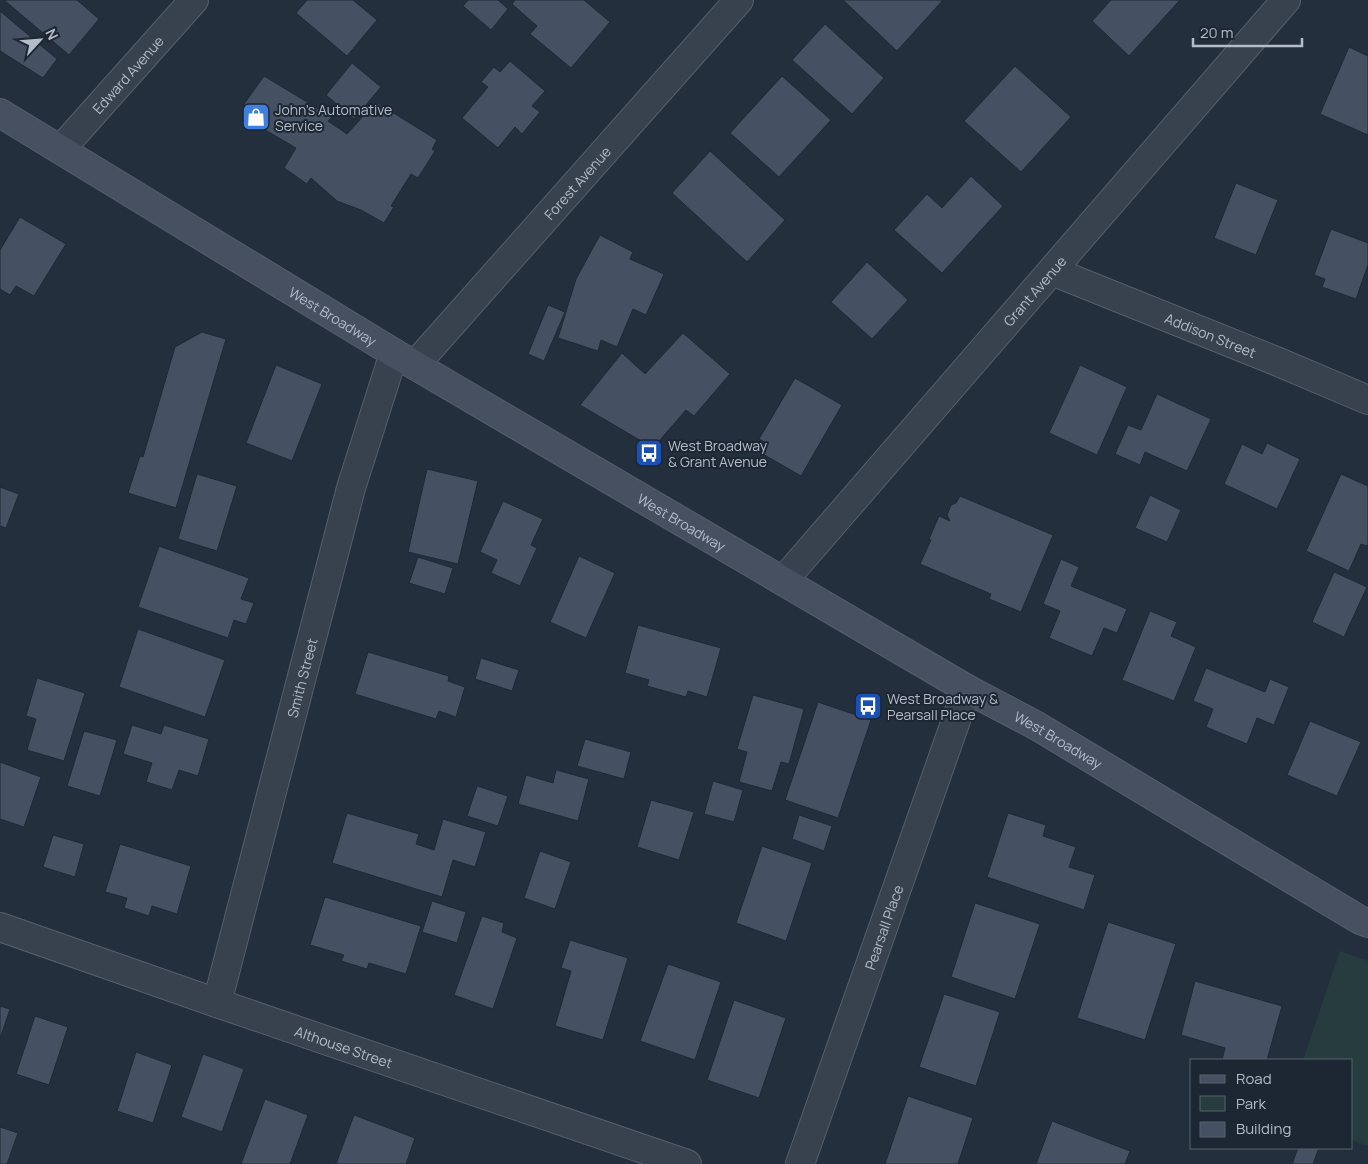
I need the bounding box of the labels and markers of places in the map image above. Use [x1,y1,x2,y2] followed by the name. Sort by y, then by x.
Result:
[275,100,392,135] place label: John's Automative Service
[241,102,271,132] shop icon: John's Automative Service
[668,436,768,471] place label: West Broadway & Grant Avenue
[634,438,664,468] bus stop icon: West Broadway & Grant Avenue
[887,689,998,724] place label: West Broadway & Pearsall Place
[853,691,883,721] bus stop icon: West Broadway & Pearsall Place

